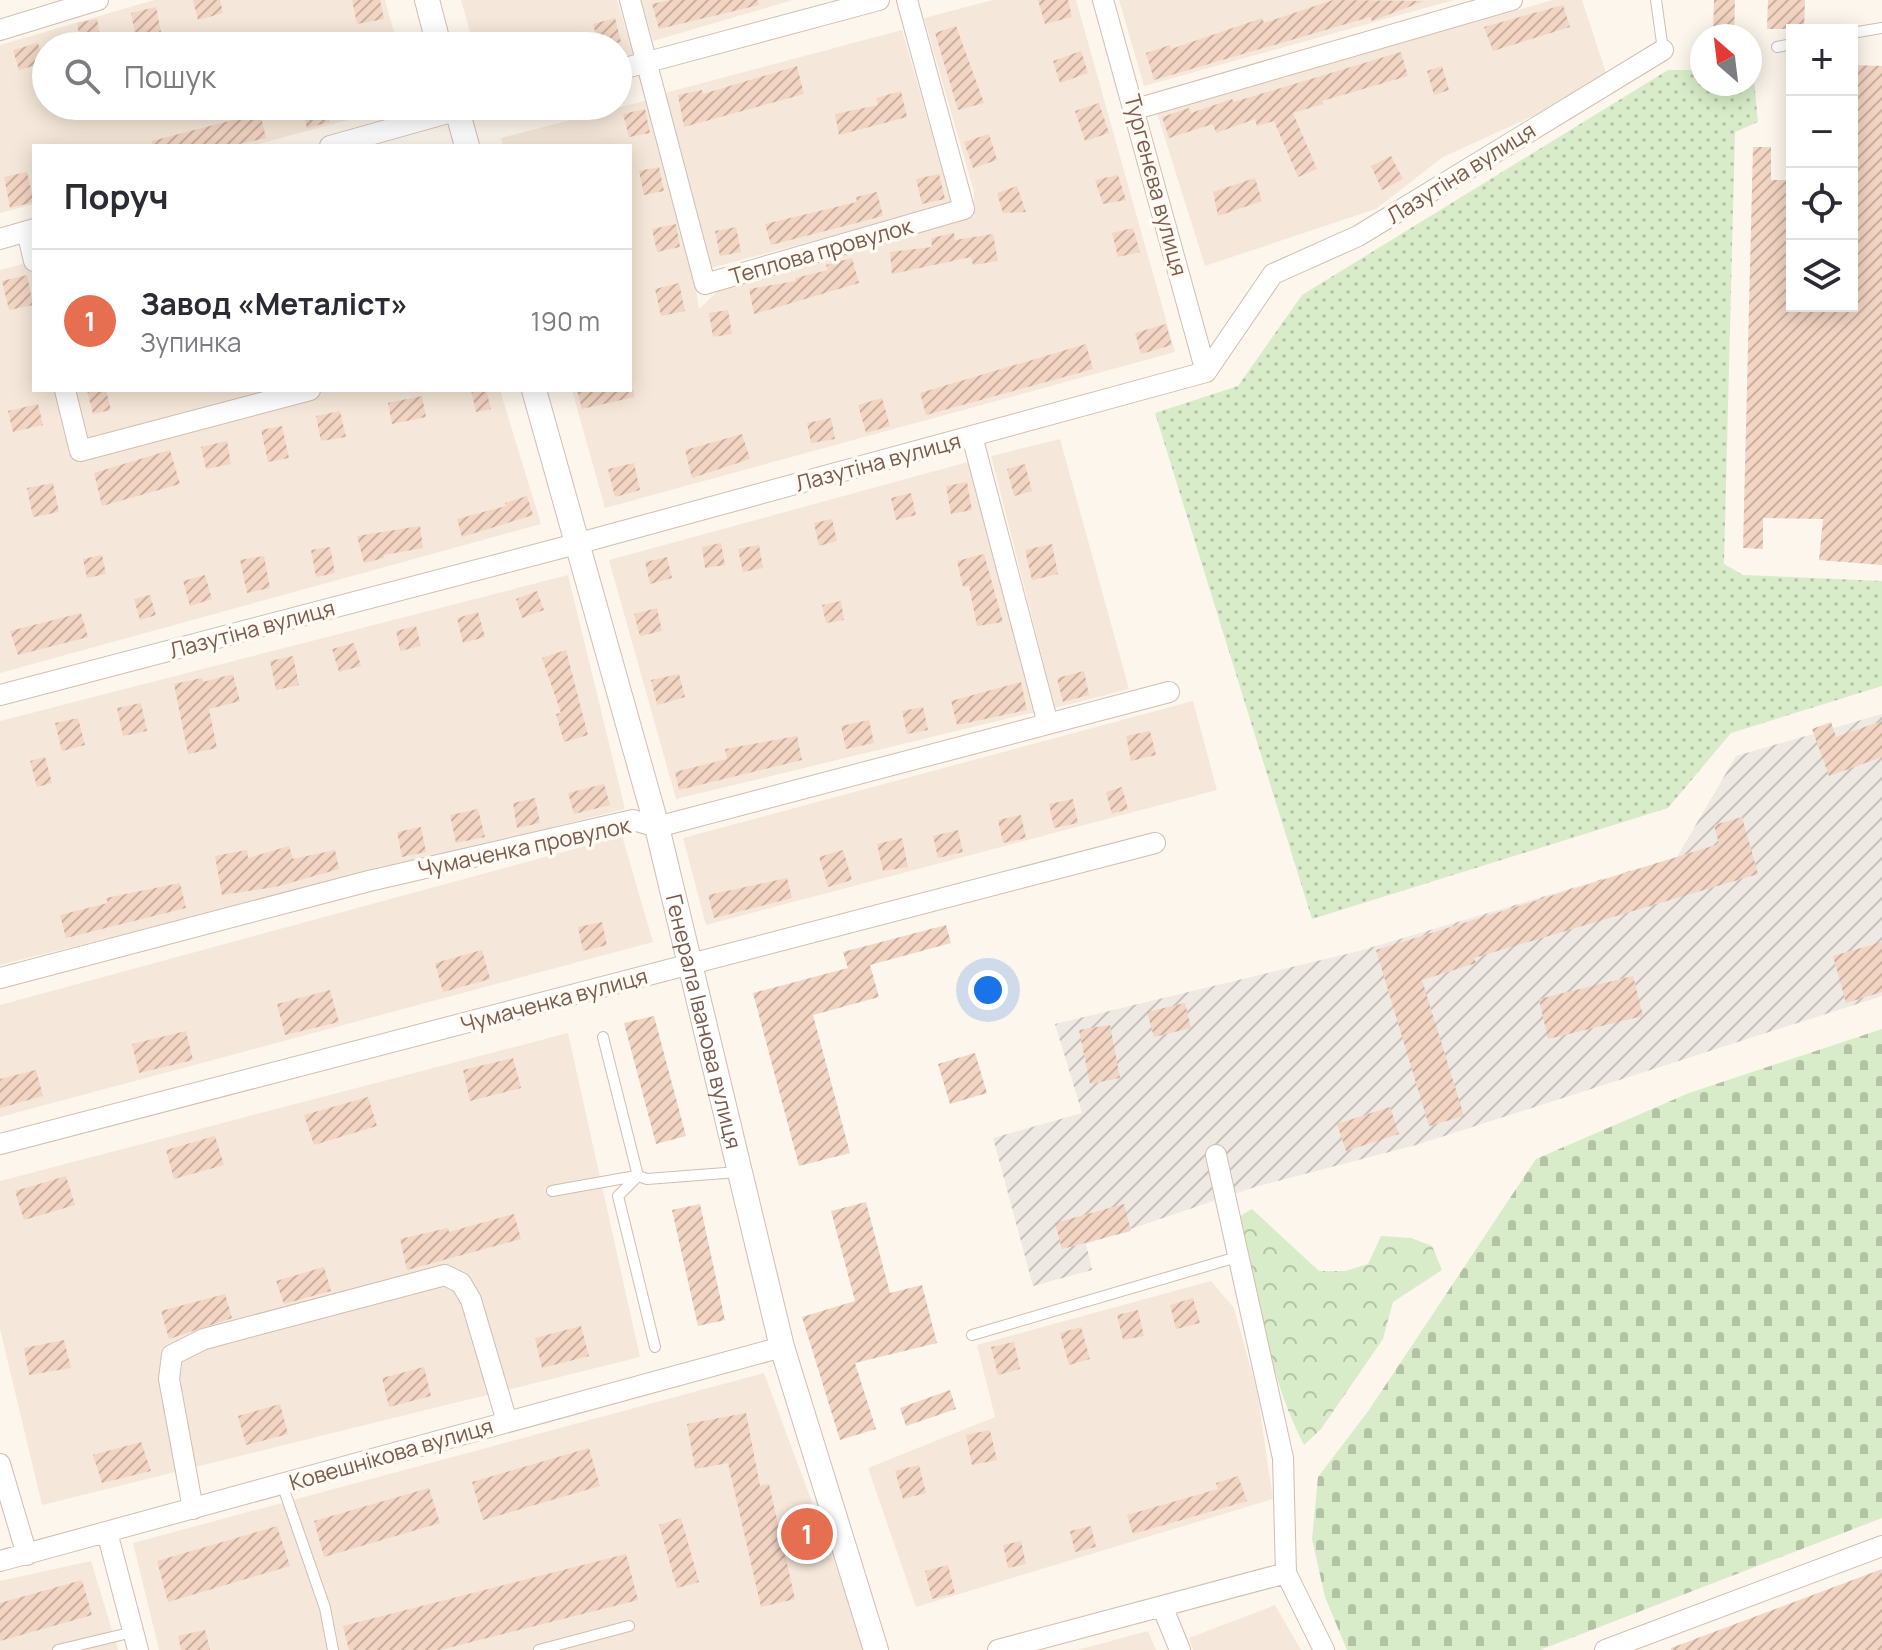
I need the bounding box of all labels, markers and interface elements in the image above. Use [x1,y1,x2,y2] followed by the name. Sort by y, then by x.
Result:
[1690,24,1762,96] north arrow
[1786,24,1858,312] map controls
[1786,24,1858,96] button: +
[32,32,632,120] search box
[60,54,104,98] icon: search
[124,56,216,97] text: Пошук
[1117,91,1195,279] street label: Тургенєва вулиця
[1786,96,1858,168] button: −
[1381,115,1541,231] street label: Лазутіна вулиця
[1786,168,1858,240] button: locate
[64,173,168,219] text: Поруч
[726,210,917,291] street label: Теплова провулок
[1786,240,1858,312] button: layers
[140,283,408,324] text: Завод «Металіст»
[84,303,96,339] text: 1
[531,303,600,339] text: 190 m
[140,324,242,360] text: Зупинка
[792,425,964,499] street label: Лазутіна вулиця
[166,592,338,666] street label: Лазутіна вулиця
[415,810,634,884] street label: Чумаченка провулок
[659,891,749,1152] street label: Генерала Іванова вулиця
[457,961,651,1039] street label: Чумаченка вулиця
[968,970,1008,1010] your location
[286,1411,496,1497] street label: Ковешнікова вулиця
[781,1504,833,1564] pin: 1

